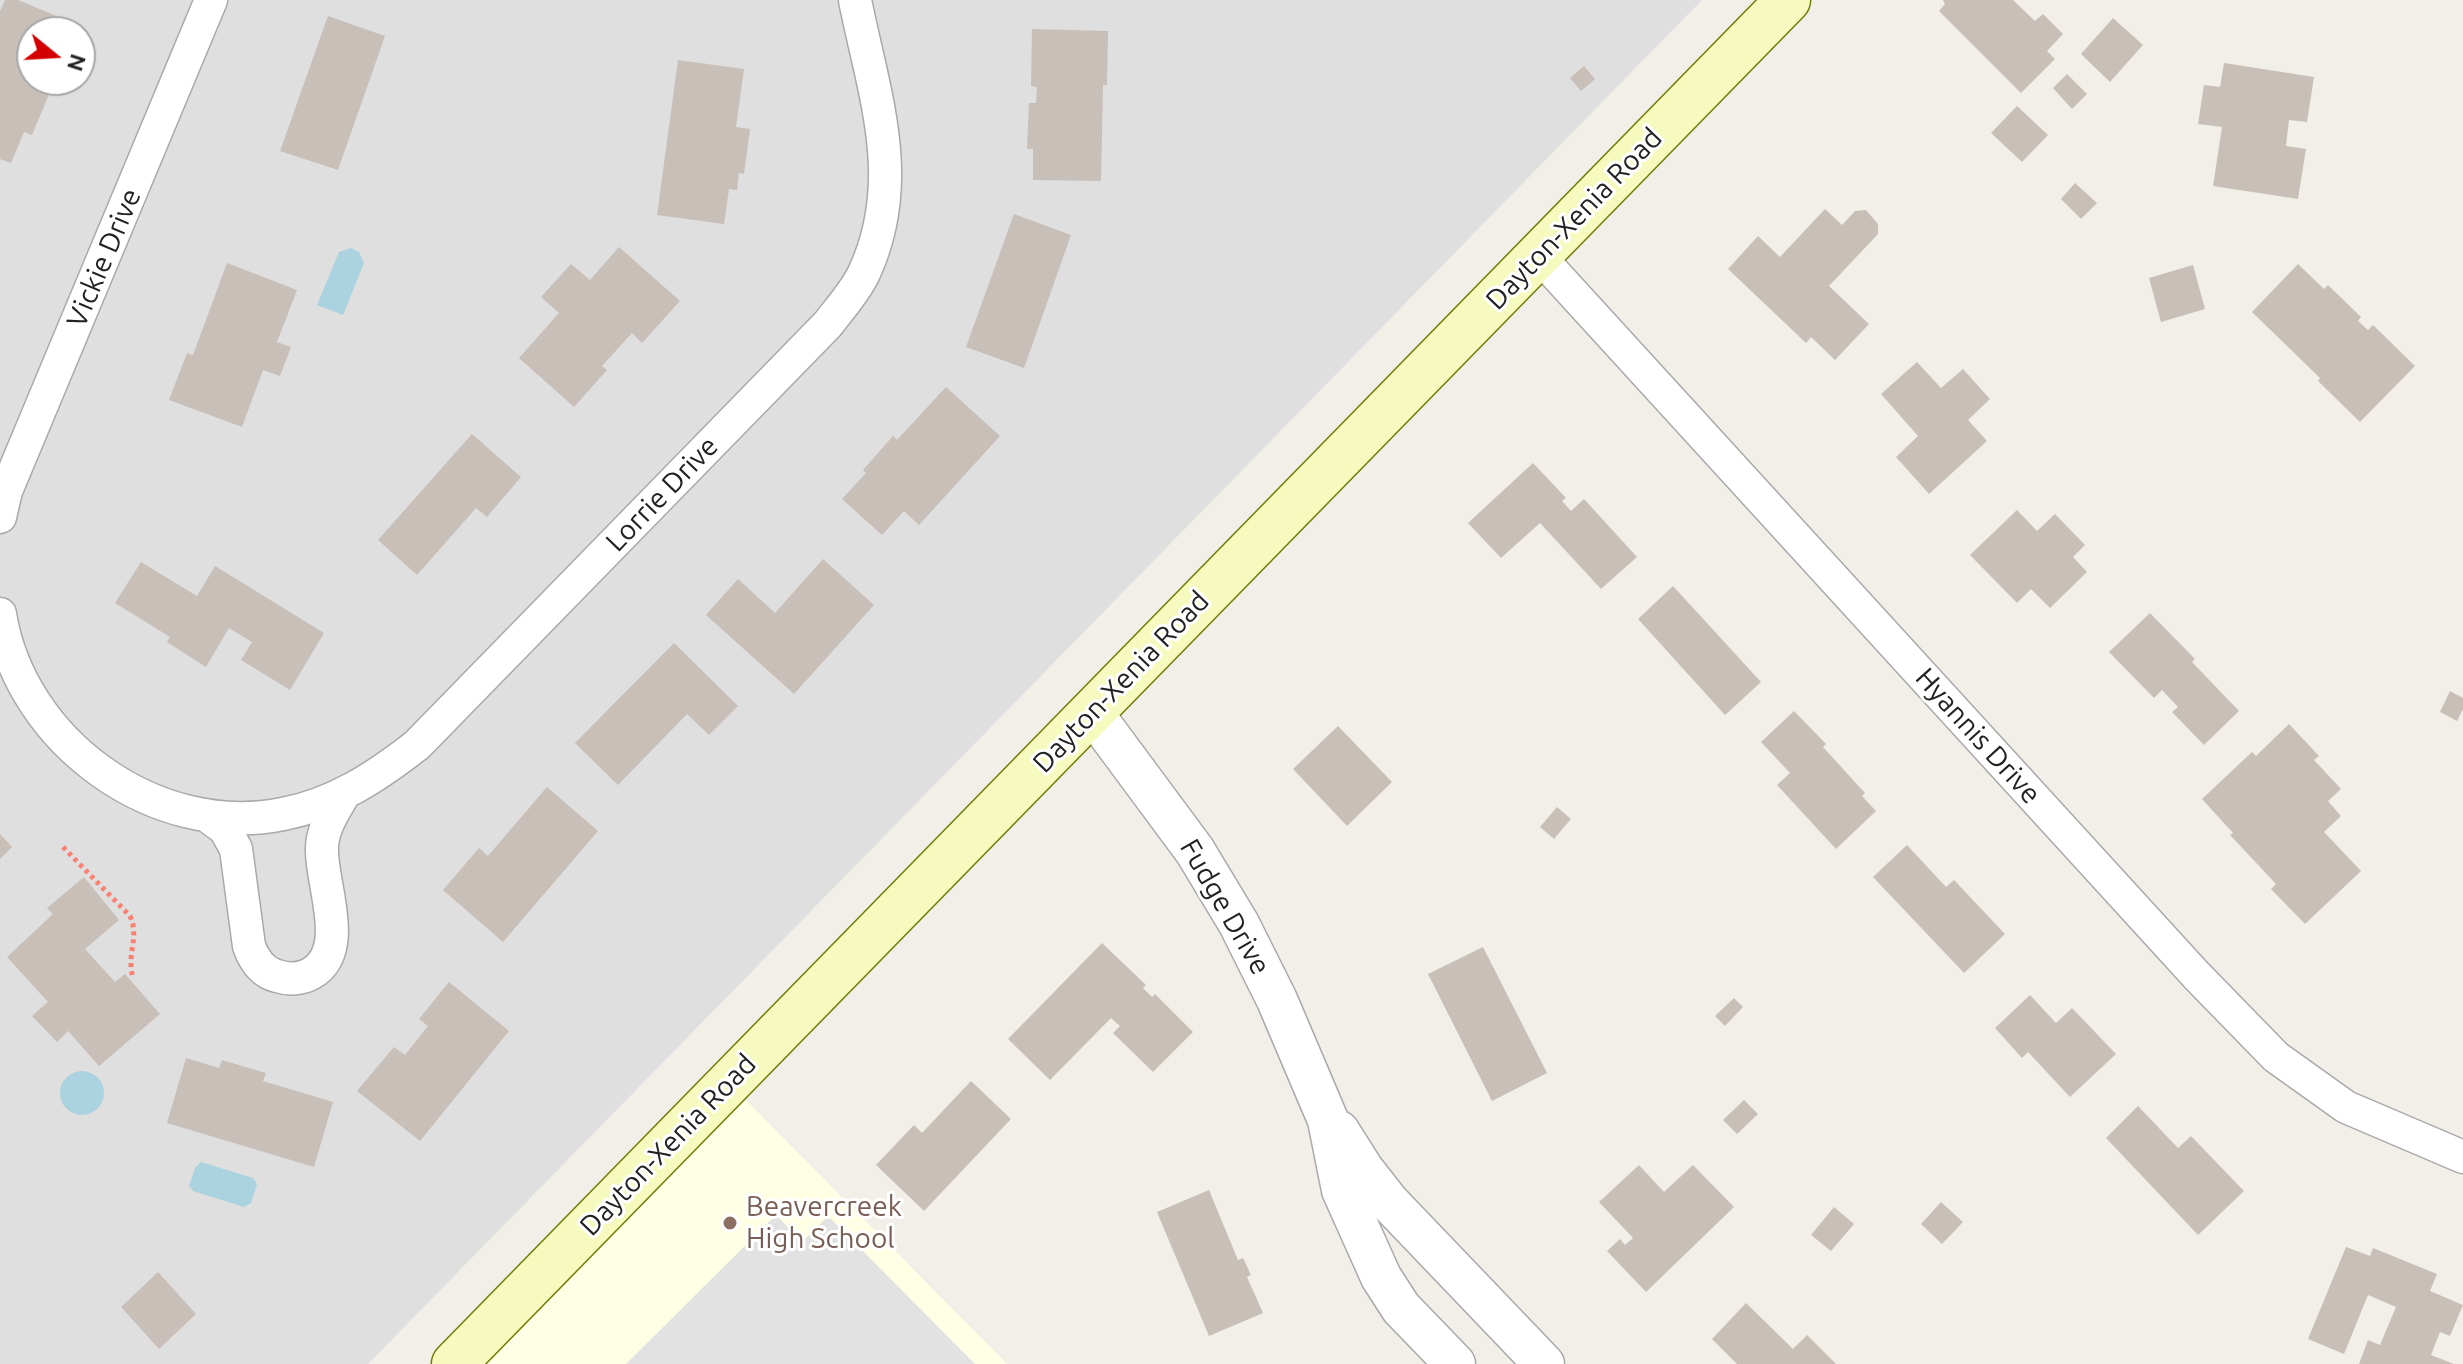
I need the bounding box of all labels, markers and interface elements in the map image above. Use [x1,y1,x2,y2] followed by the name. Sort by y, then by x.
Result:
[16,16,96,96] north arrow
[63,51,92,75] text: N
[1479,121,1669,317] street label: Dayton-Xenia Road
[60,184,148,332] street label: Vickie Drive
[599,430,725,558] street label: Lorrie Drive
[1026,584,1216,780] street label: Dayton-Xenia Road
[1908,661,2048,811] street label: Hyannis Drive
[1173,833,1277,981] street label: Fudge Drive
[573,1047,763,1243] street label: Dayton-Xenia Road
[746,1190,902,1256] place label: Beavercreek High School
[721,1214,739,1232] marker: Beavercreek High School

